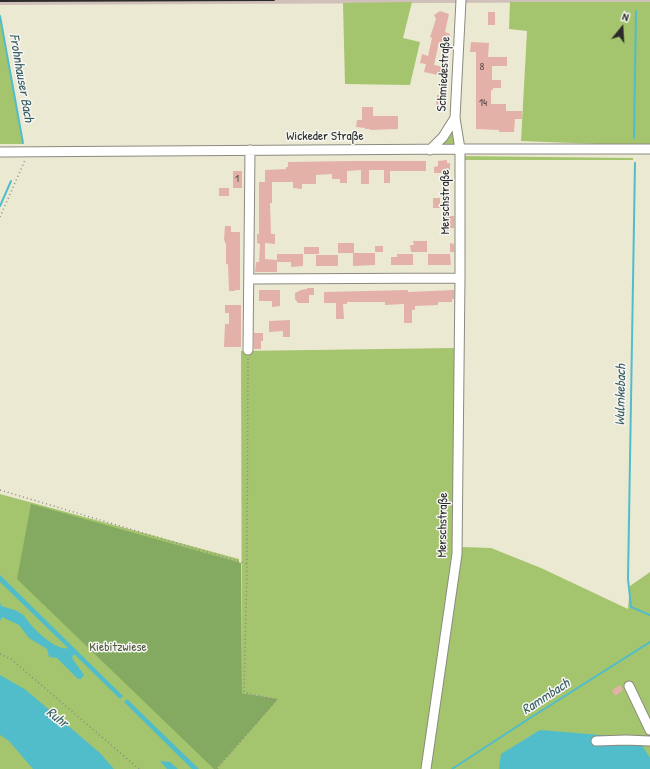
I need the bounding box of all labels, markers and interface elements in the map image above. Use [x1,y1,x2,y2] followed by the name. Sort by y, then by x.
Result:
[602,8,642,48] north arrow
[621,9,631,24] text: N
[5,33,37,123] water label: Frohnhauser Bach
[434,36,454,112] street label: Schmiedestraße
[480,60,484,74] house number: 8
[479,96,487,110] house number: 14
[286,129,364,145] street label: Wickeder Straße
[438,169,454,235] street label: Merschstraße
[235,172,239,186] house number: 1
[612,364,630,426] water label: Wulmkebach
[435,492,451,558] street label: Merschstraße
[89,640,147,656] park label: Kiebitzwiese
[519,675,573,719] water label: Rammbach
[43,704,71,732] water label: Ruhr

